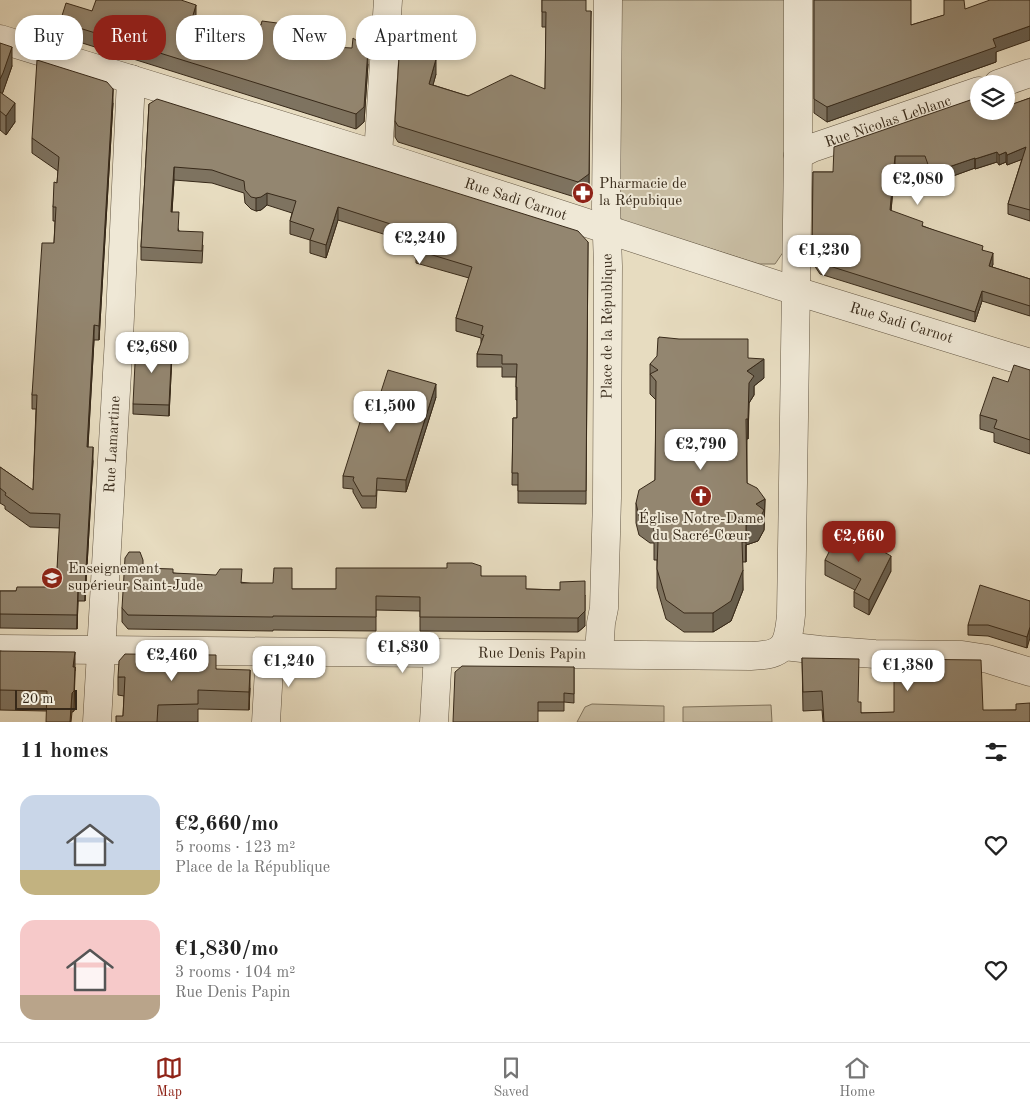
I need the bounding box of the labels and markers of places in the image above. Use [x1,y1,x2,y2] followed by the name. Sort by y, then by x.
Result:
[877,164,959,206] pin: €2,080
[599,177,687,209] place label: Pharmacie de la Répubique
[571,181,595,205] pharmacy icon: Pharmacie de la Répubique
[379,222,461,265] pin: €2,240
[783,234,865,277] pin: €1,230
[111,332,193,374] pin: €2,680
[349,390,431,433] pin: €1,500
[660,428,742,471] pin: €2,790
[689,484,713,508] church icon: Église Notre-Dame du Sacré-Cœur
[639,509,764,544] place label: Église Notre-Dame du Sacré-Cœur
[818,520,900,563] pin: €2,660
[68,562,203,594] place label: Enseignement supérieur Saint-Jude
[40,566,64,590] school or university icon: Enseignement supérieur Saint-Jude
[362,632,444,674] pin: €1,830
[131,640,213,682] pin: €2,460
[248,646,330,688] pin: €1,240
[867,650,949,692] pin: €1,380

